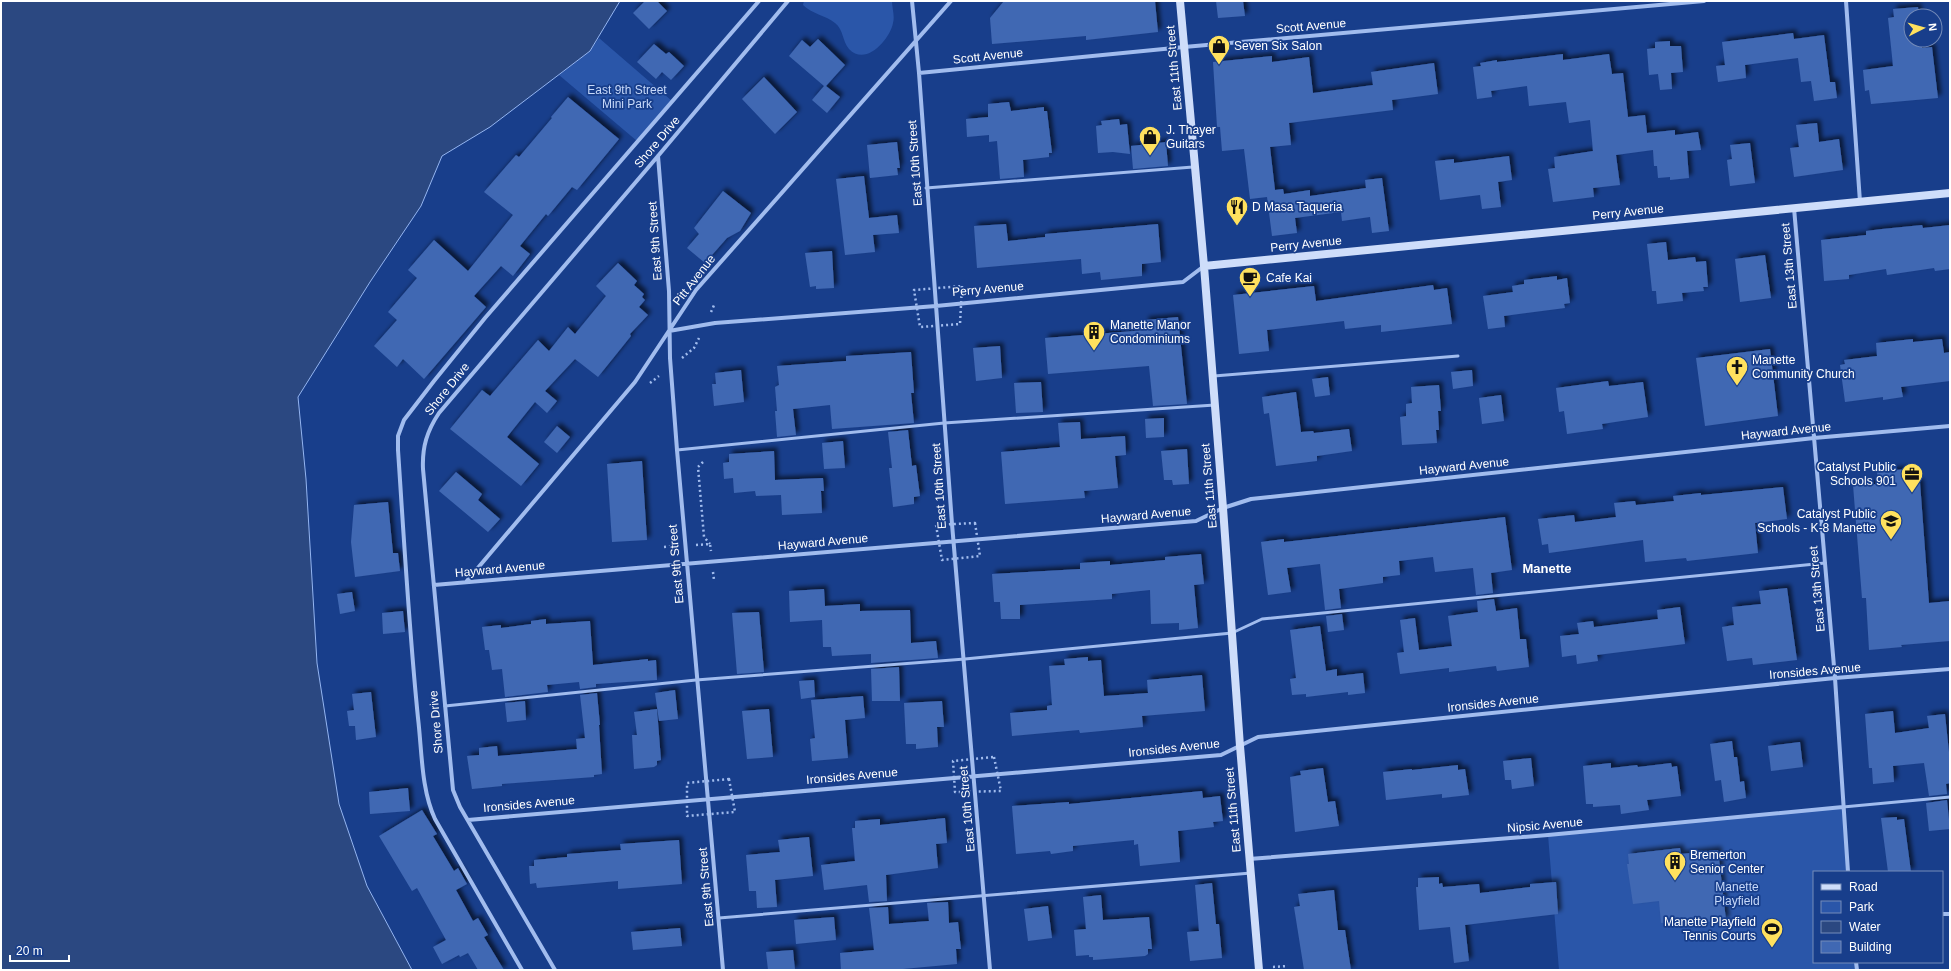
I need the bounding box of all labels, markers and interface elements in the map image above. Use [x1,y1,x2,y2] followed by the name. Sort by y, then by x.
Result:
[1903,8,1943,48] north arrow
[1275,16,1347,36] street label: Scott Avenue
[1927,22,1939,32] text: N
[1163,24,1185,111] street label: East 11th Street
[1206,33,1232,66] shop icon: Seven Six Salon
[1234,39,1322,53] place label: Seven Six Salon
[952,45,1024,67] street label: Scott Avenue
[587,83,667,111] park label: East 9th Street Mini Park
[631,113,683,171] street label: Shore Drive
[905,119,925,206] street label: East 10th Street
[1166,123,1216,151] place label: J. Thayer Guitars
[1137,124,1163,157] shop icon: J. Thayer Guitars
[1224,194,1250,227] restaurant icon: D Masa Taqueria
[645,200,665,281] street label: East 9th Street
[1252,200,1343,214] place label: D Masa Taqueria
[1592,201,1665,223] street label: Perry Avenue
[1778,222,1800,309] street label: East 13th Street
[1270,233,1343,255] street label: Perry Avenue
[670,252,718,308] street label: Pitt Avenue
[1237,265,1263,298] cafe icon: Cafe Kai
[1266,271,1312,285] place label: Cafe Kai
[952,279,1025,299] street label: Perry Avenue
[1110,318,1191,346] place label: Manette Manor Condominiums
[1081,319,1107,352] building icon: Manette Manor Condominiums
[1752,353,1855,381] place label: Manette Community Church
[1724,354,1750,387] church icon: Manette Community Church
[422,360,473,418] street label: Shore Drive
[1740,419,1832,443] street label: Hayward Avenue
[929,442,949,529] street label: East 10th Street
[1198,442,1220,529] street label: East 11th Street
[1418,454,1510,478] street label: Hayward Avenue
[1817,460,1896,488] place label: Catalyst Public Schools 901
[1899,461,1925,494] office icon: Catalyst Public Schools 901
[1100,504,1192,526] street label: Hayward Avenue
[1757,507,1876,535] place label: Catalyst Public Schools - K-8 Manette
[1878,508,1904,541] school or university icon: Catalyst Public Schools - K-8 Manette
[666,523,686,604] street label: East 9th Street
[777,531,869,553] street label: Hayward Avenue
[1806,545,1828,632] street label: East 13th Street
[454,558,546,580] street label: Hayward Avenue
[1522,561,1572,576] district label: Manette
[1769,660,1862,682] street label: Ironsides Avenue
[426,690,446,754] street label: Shore Drive
[1447,691,1540,715] street label: Ironsides Avenue
[1128,736,1221,760] street label: Ironsides Avenue
[806,765,899,787] street label: Ironsides Avenue
[956,765,978,852] street label: East 10th Street
[1222,766,1244,853] street label: East 11th Street
[483,793,576,815] street label: Ironsides Avenue
[1507,815,1584,835] street label: Nipsic Avenue
[696,846,716,927] street label: East 9th Street
[1690,848,1764,876] place label: Bremerton Senior Center
[1662,849,1688,882] building icon: Bremerton Senior Center
[1813,871,1943,963] legend
[1714,880,1760,908] park label: Manette Playfield
[1849,880,1878,894] text: Road
[1849,900,1875,914] text: Park
[1664,915,1756,943] place label: Manette Playfield Tennis Courts
[1759,916,1785,949] sports icon: Manette Playfield Tennis Courts
[1849,920,1881,934] text: Water
[10,937,69,963] scale bar
[1849,940,1892,954] text: Building
[16,944,43,958] text: 20 m

